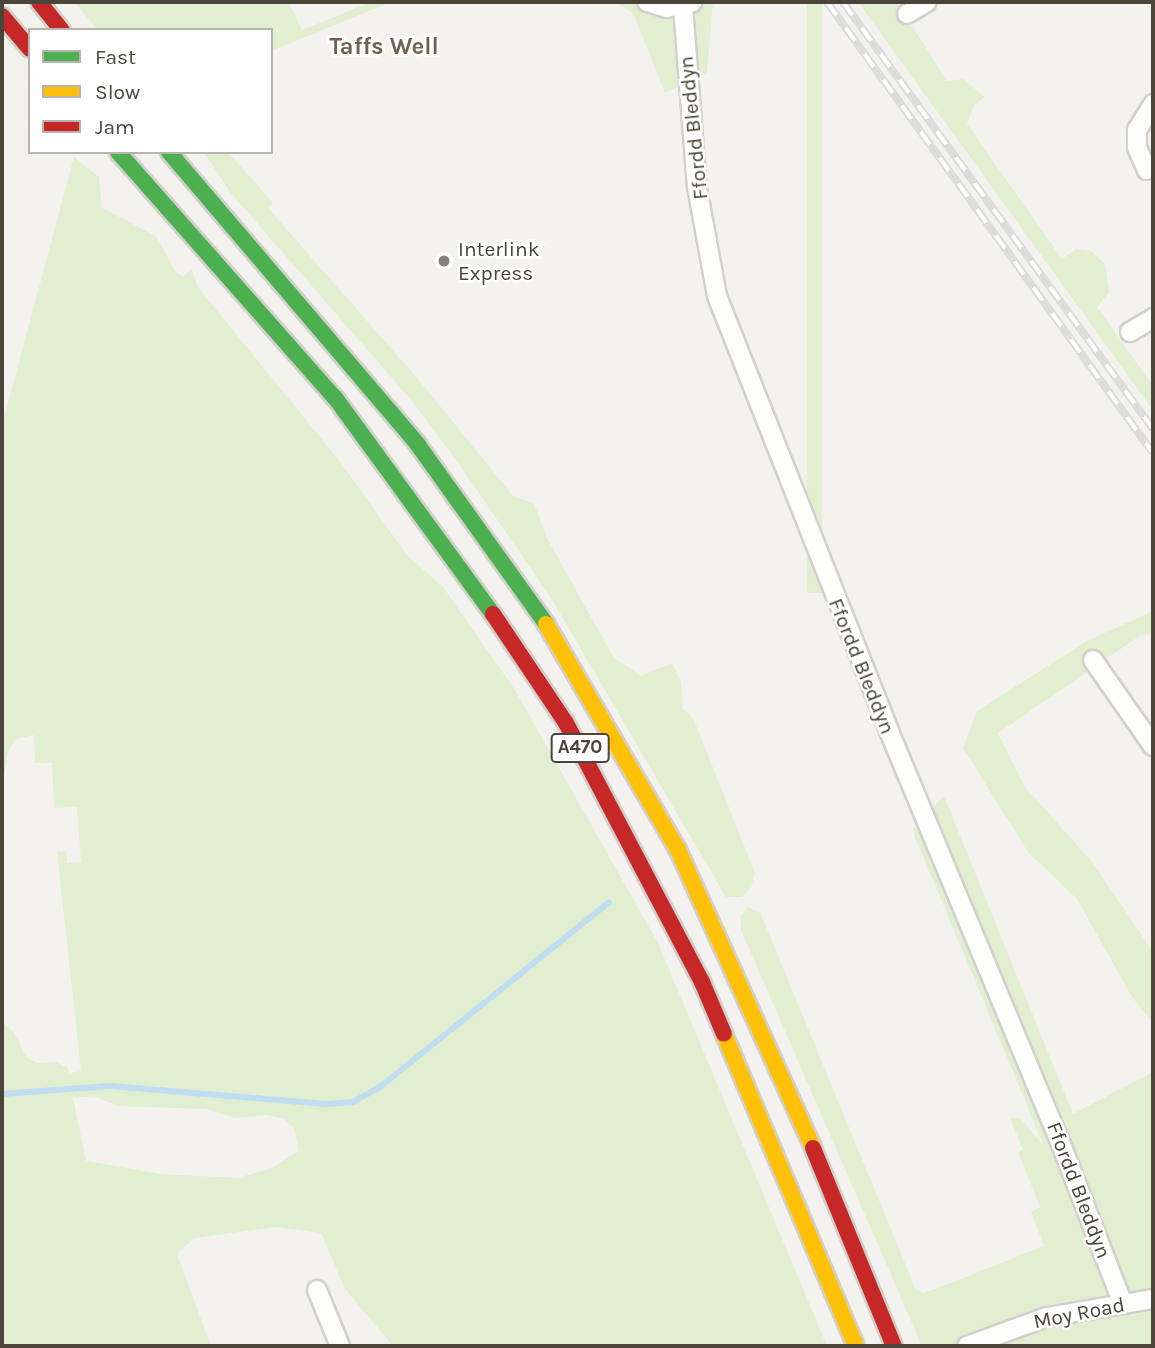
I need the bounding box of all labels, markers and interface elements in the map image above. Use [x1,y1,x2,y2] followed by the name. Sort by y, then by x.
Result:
[28,28,273,154] legend
[329,33,439,61] district label: Taffs Well
[95,45,136,69] text: Fast
[673,55,713,201] street label: Ffordd Bleddyn
[95,80,140,104] text: Slow
[95,115,135,139] text: Jam
[458,236,539,286] place label: Interlink Express
[436,253,452,269] marker: Interlink Express
[823,594,901,738] street label: Ffordd Bleddyn
[550,733,610,764] road number: A470
[1041,1118,1117,1262] street label: Ffordd Bleddyn
[1031,1292,1127,1334] street label: Moy Road

